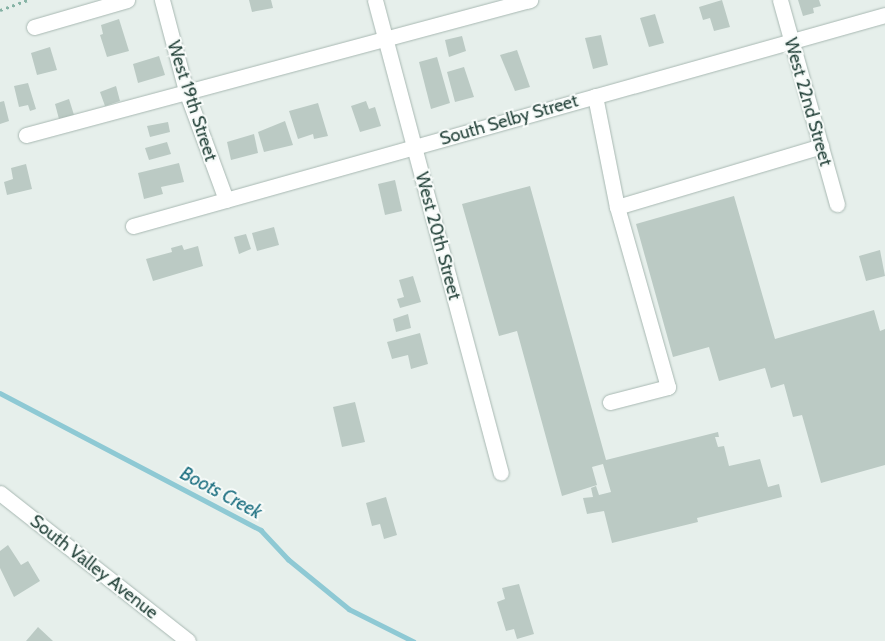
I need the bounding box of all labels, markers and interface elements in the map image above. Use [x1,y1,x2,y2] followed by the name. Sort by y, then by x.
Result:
[779,35,837,169] street label: West 22nd Street
[162,38,222,164] street label: West 19th Street
[437,90,581,150] street label: South Selby Street
[411,170,465,302] street label: West 20th Street
[176,462,266,524] water label: Boots Creek
[26,510,162,624] street label: South Valley Avenue

